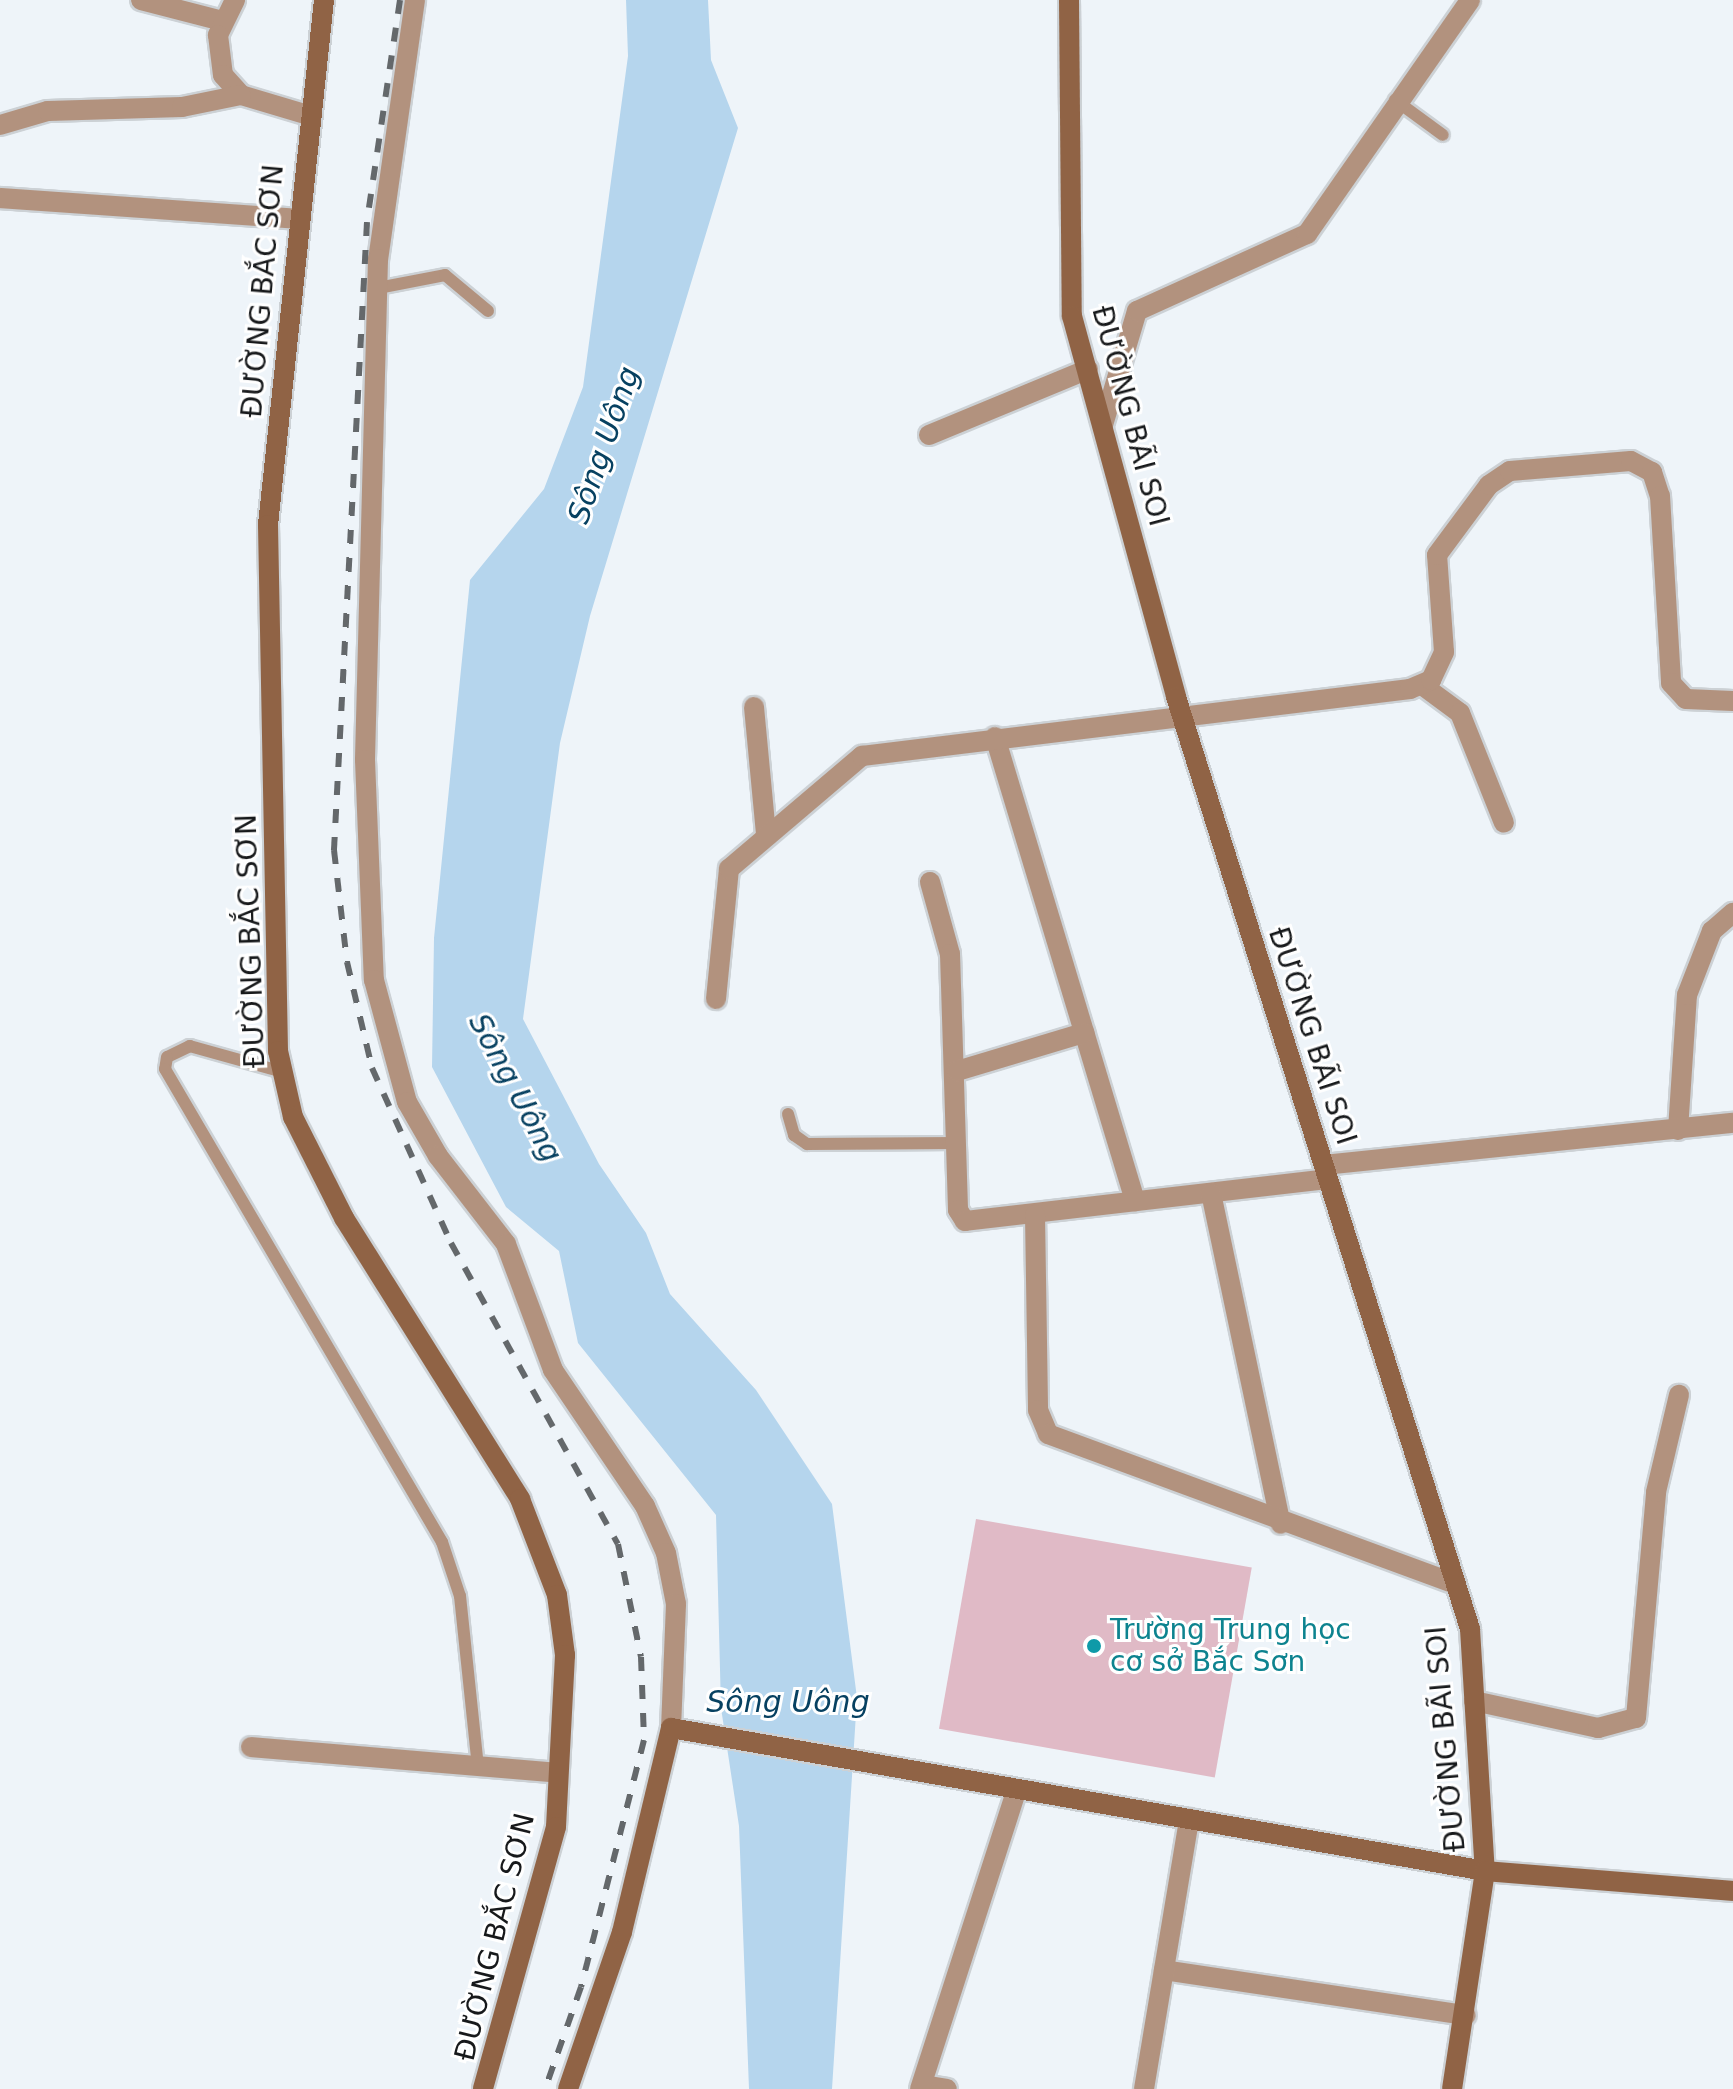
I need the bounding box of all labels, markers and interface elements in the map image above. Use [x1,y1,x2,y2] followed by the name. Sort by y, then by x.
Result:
[235,163,291,419] street label: ĐƯỜNG BẮC SƠN
[1084,302,1176,530] street label: ĐƯỜNG BÃI SOI
[560,362,648,528] water label: Sông Uông
[230,814,272,1068] street label: ĐƯỜNG BẮC SƠN
[1261,923,1363,1149] street label: ĐƯỜNG BÃI SOI
[461,1007,569,1169] water label: Sông Uông
[1110,1613,1351,1679] place label: Trường Trung học cơ sở Bắc Sơn
[1419,1625,1473,1853] street label: ĐƯỜNG BÃI SOI
[1085,1637,1103,1655] marker: Trường Trung học cơ sở Bắc Sơn
[706,1684,870,1720] water label: Sông Uông
[448,1810,542,2064] street label: ĐƯỜNG BẮC SƠN

